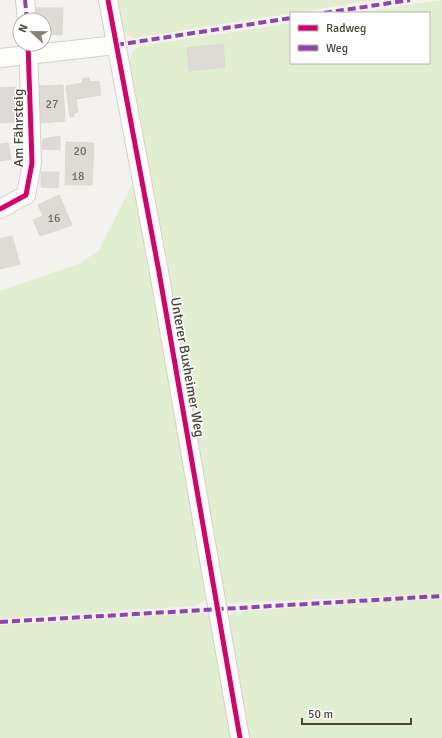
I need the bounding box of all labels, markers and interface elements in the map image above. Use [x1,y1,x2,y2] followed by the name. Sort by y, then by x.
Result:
[12,12,52,52] north arrow
[290,12,430,64] legend
[326,21,366,36] text: Radweg
[16,22,31,34] text: N
[326,41,348,56] text: Weg
[10,89,27,167] street label: Am Fährsteig
[46,97,58,112] house number: 27
[74,144,86,159] house number: 20
[72,169,84,184] house number: 18
[48,211,60,226] house number: 16
[167,296,208,439] street label: Unterer Buxheimer Weg
[302,700,411,726] scale bar
[308,707,333,722] text: 50 m

